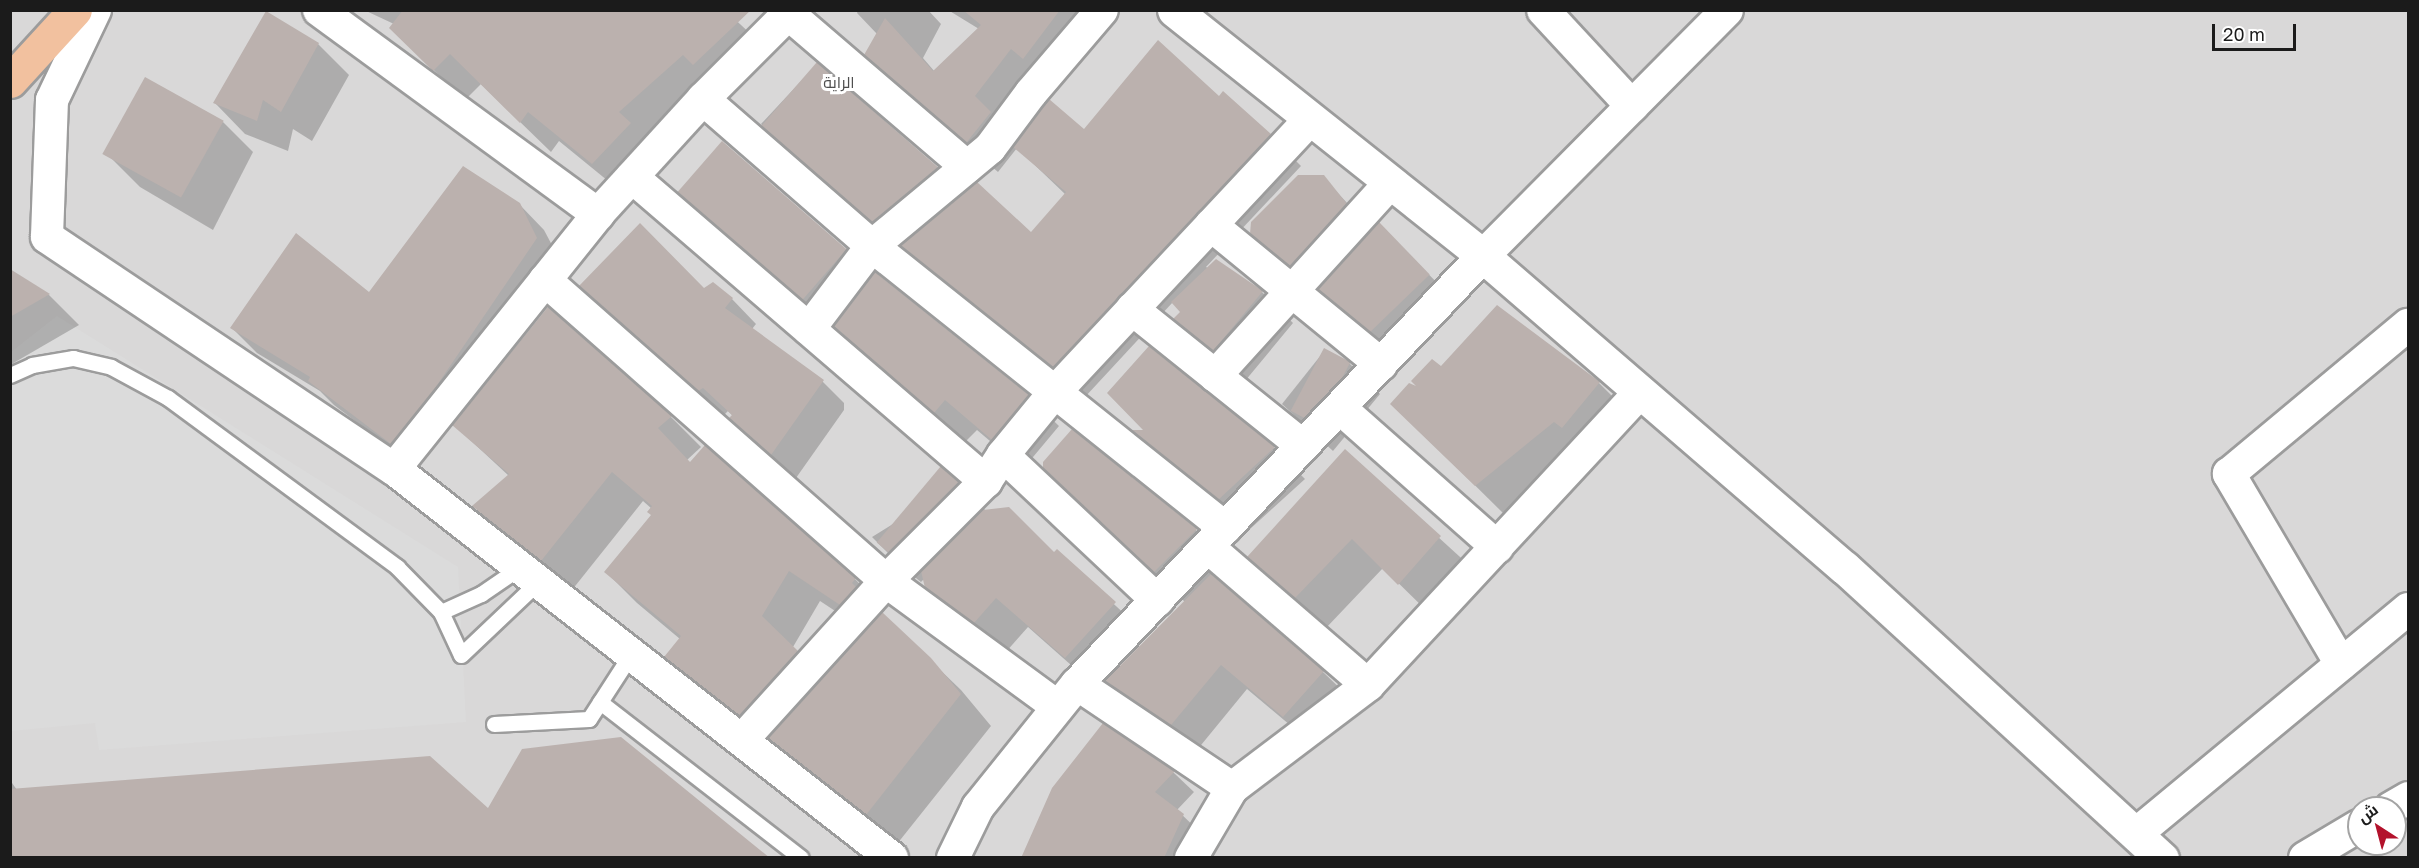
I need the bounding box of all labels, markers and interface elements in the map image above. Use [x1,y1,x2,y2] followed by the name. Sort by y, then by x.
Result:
[2215,12,2299,50] scale bar
[2223,23,2265,45] text: 20 m
[823,72,855,92] district label: الراية
[2347,796,2407,856] north arrow
[2353,799,2382,827] text: ش

